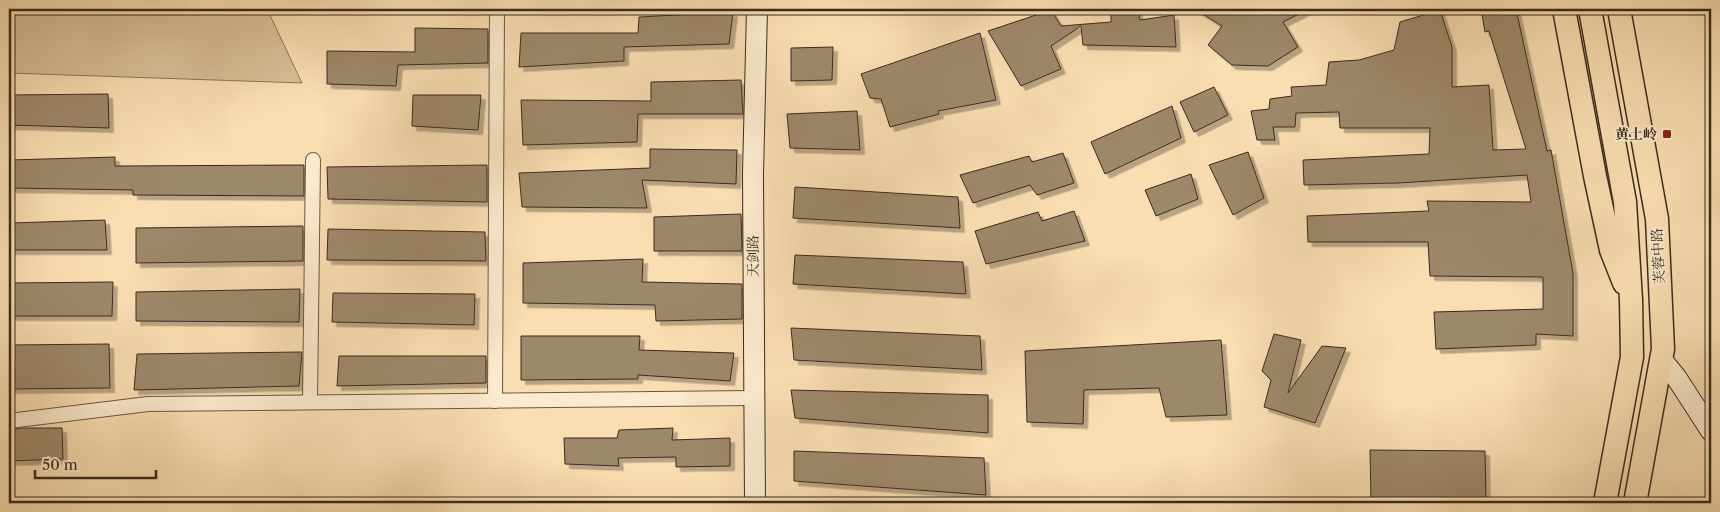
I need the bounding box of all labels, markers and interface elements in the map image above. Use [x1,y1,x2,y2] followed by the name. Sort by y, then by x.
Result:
[1615,125,1657,143] place label: 黄土岭
[1661,128,1673,140] marker: 黄土岭
[1648,228,1668,284] street label: 芙蓉中路
[744,235,762,277] street label: 天剑路
[35,447,156,479] scale bar
[42,455,78,474] text: 50 m

